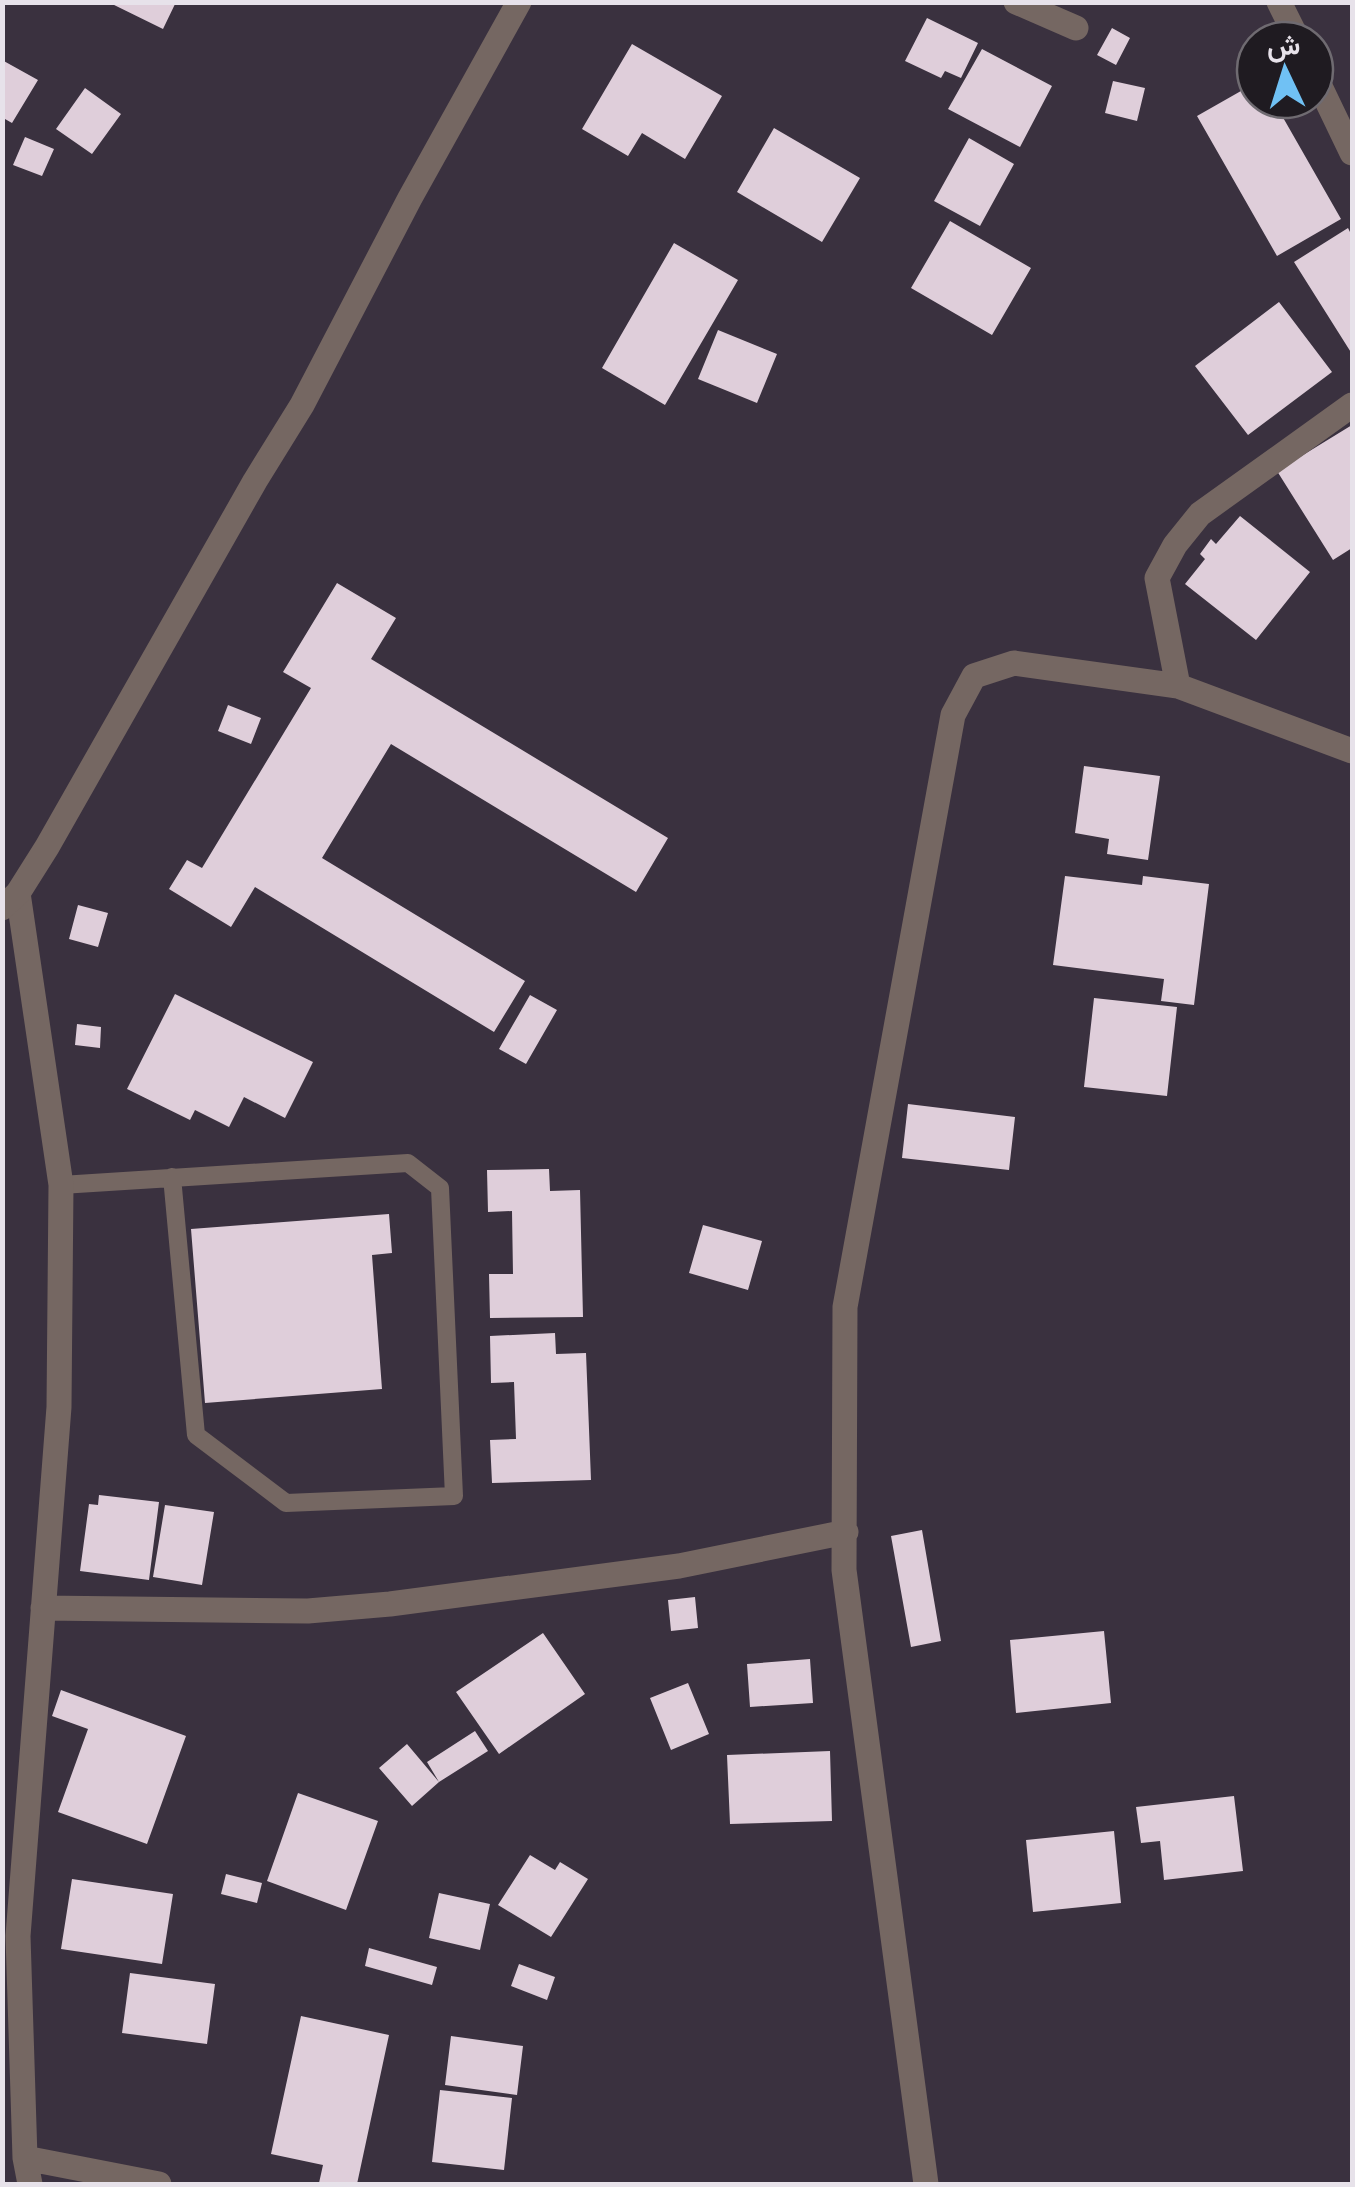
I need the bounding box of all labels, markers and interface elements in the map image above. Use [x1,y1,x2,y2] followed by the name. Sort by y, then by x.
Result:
[1235,20,1335,120] north arrow
[1265,28,1301,63] text: ش

